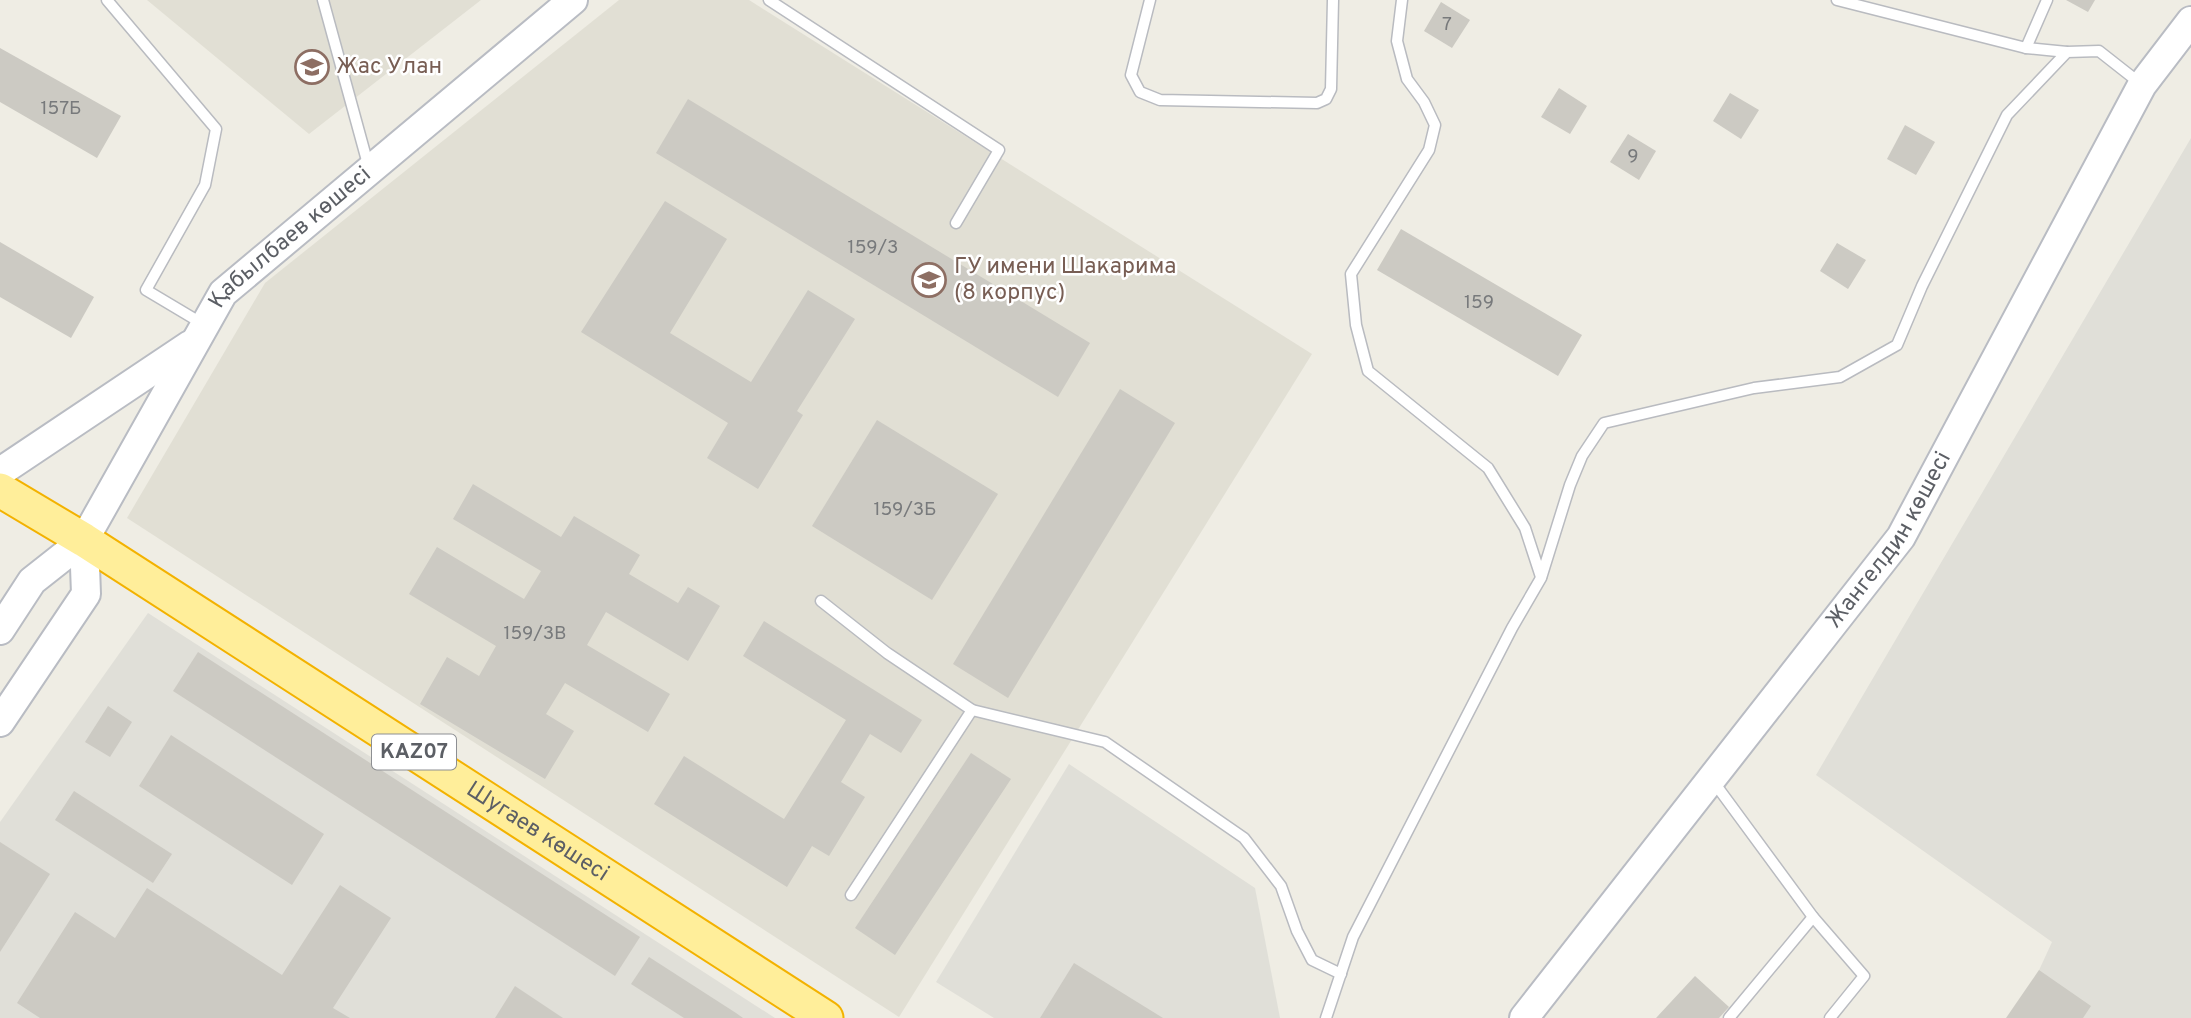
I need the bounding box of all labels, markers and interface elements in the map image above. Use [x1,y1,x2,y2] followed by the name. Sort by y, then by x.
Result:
[1442,13,1452,37] house number: 7
[293,48,331,86] school or university icon: Жас Улан
[336,53,442,82] place label: Жас Улан
[40,97,82,121] house number: 157Б
[1627,145,1639,169] house number: 9
[203,160,377,314] street label: Қабылбаев көшесі
[848,236,898,260] house number: 159/3
[954,253,1176,308] place label: ГУ имени Шакарима (8 корпус)
[910,261,948,299] school or university icon: ГУ имени Шакарима (8 корпус)
[1464,291,1494,315] house number: 159
[1820,447,1958,635] street label: Жангелдин көшесі
[873,498,937,522] house number: 159/3Б
[503,622,567,646] house number: 159/3В
[372,734,456,770] road number: KAZ07
[460,775,614,889] street label: Шугаев көшесі

